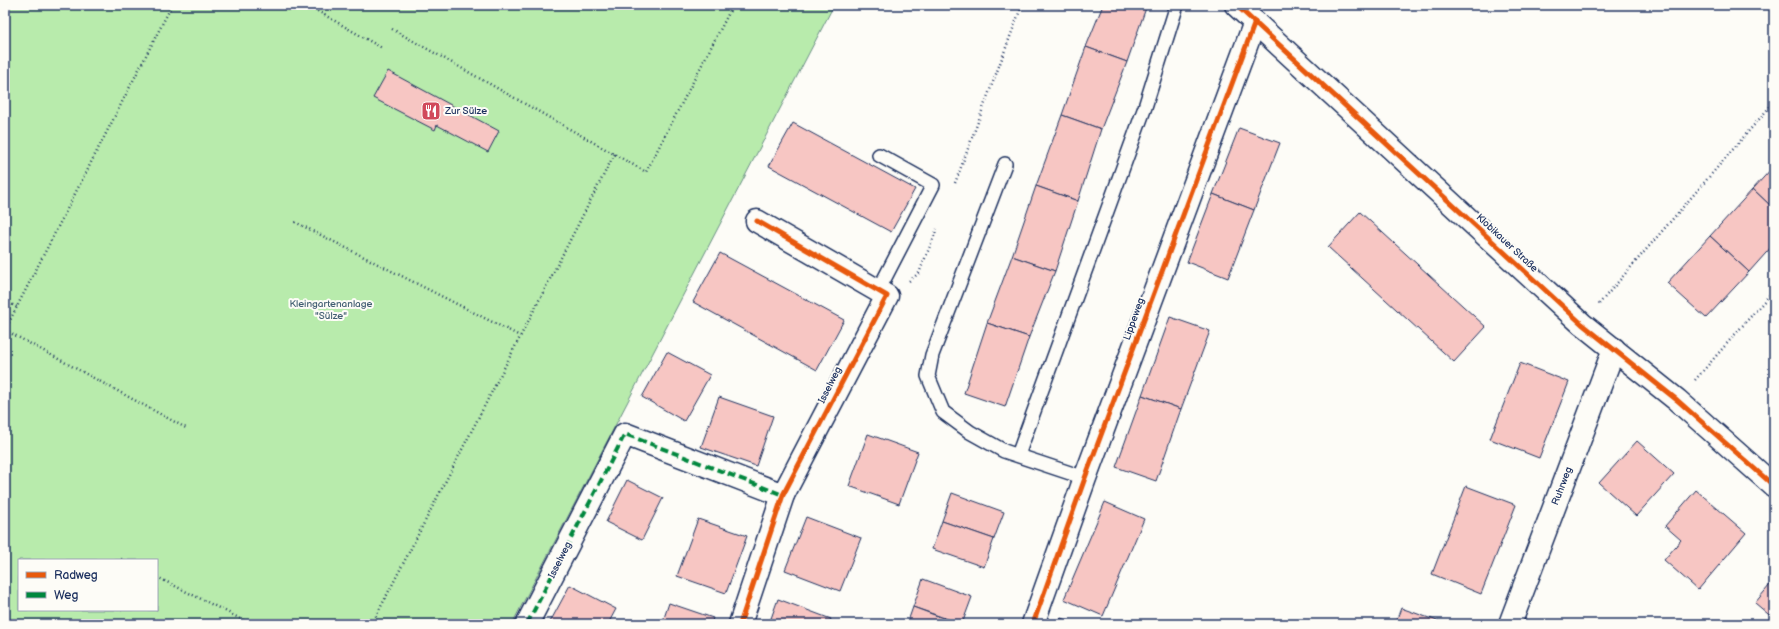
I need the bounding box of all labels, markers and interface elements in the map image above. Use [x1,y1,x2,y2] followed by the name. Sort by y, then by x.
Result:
[420,100,442,122] restaurant icon: Zur Sülze
[444,105,487,117] place label: Zur Sülze
[1474,211,1540,275] street label: Klobikauer Straße
[1121,296,1147,342] street label: Lippeweg
[290,298,373,322] park label: Kleingartenanlage "Sülze"
[816,364,844,405] street label: Isselweg
[1549,465,1575,507] street label: Ruhrweg
[546,539,574,580] street label: Isselweg
[18,559,158,611] legend
[54,568,98,583] text: Radweg
[54,588,78,603] text: Weg

